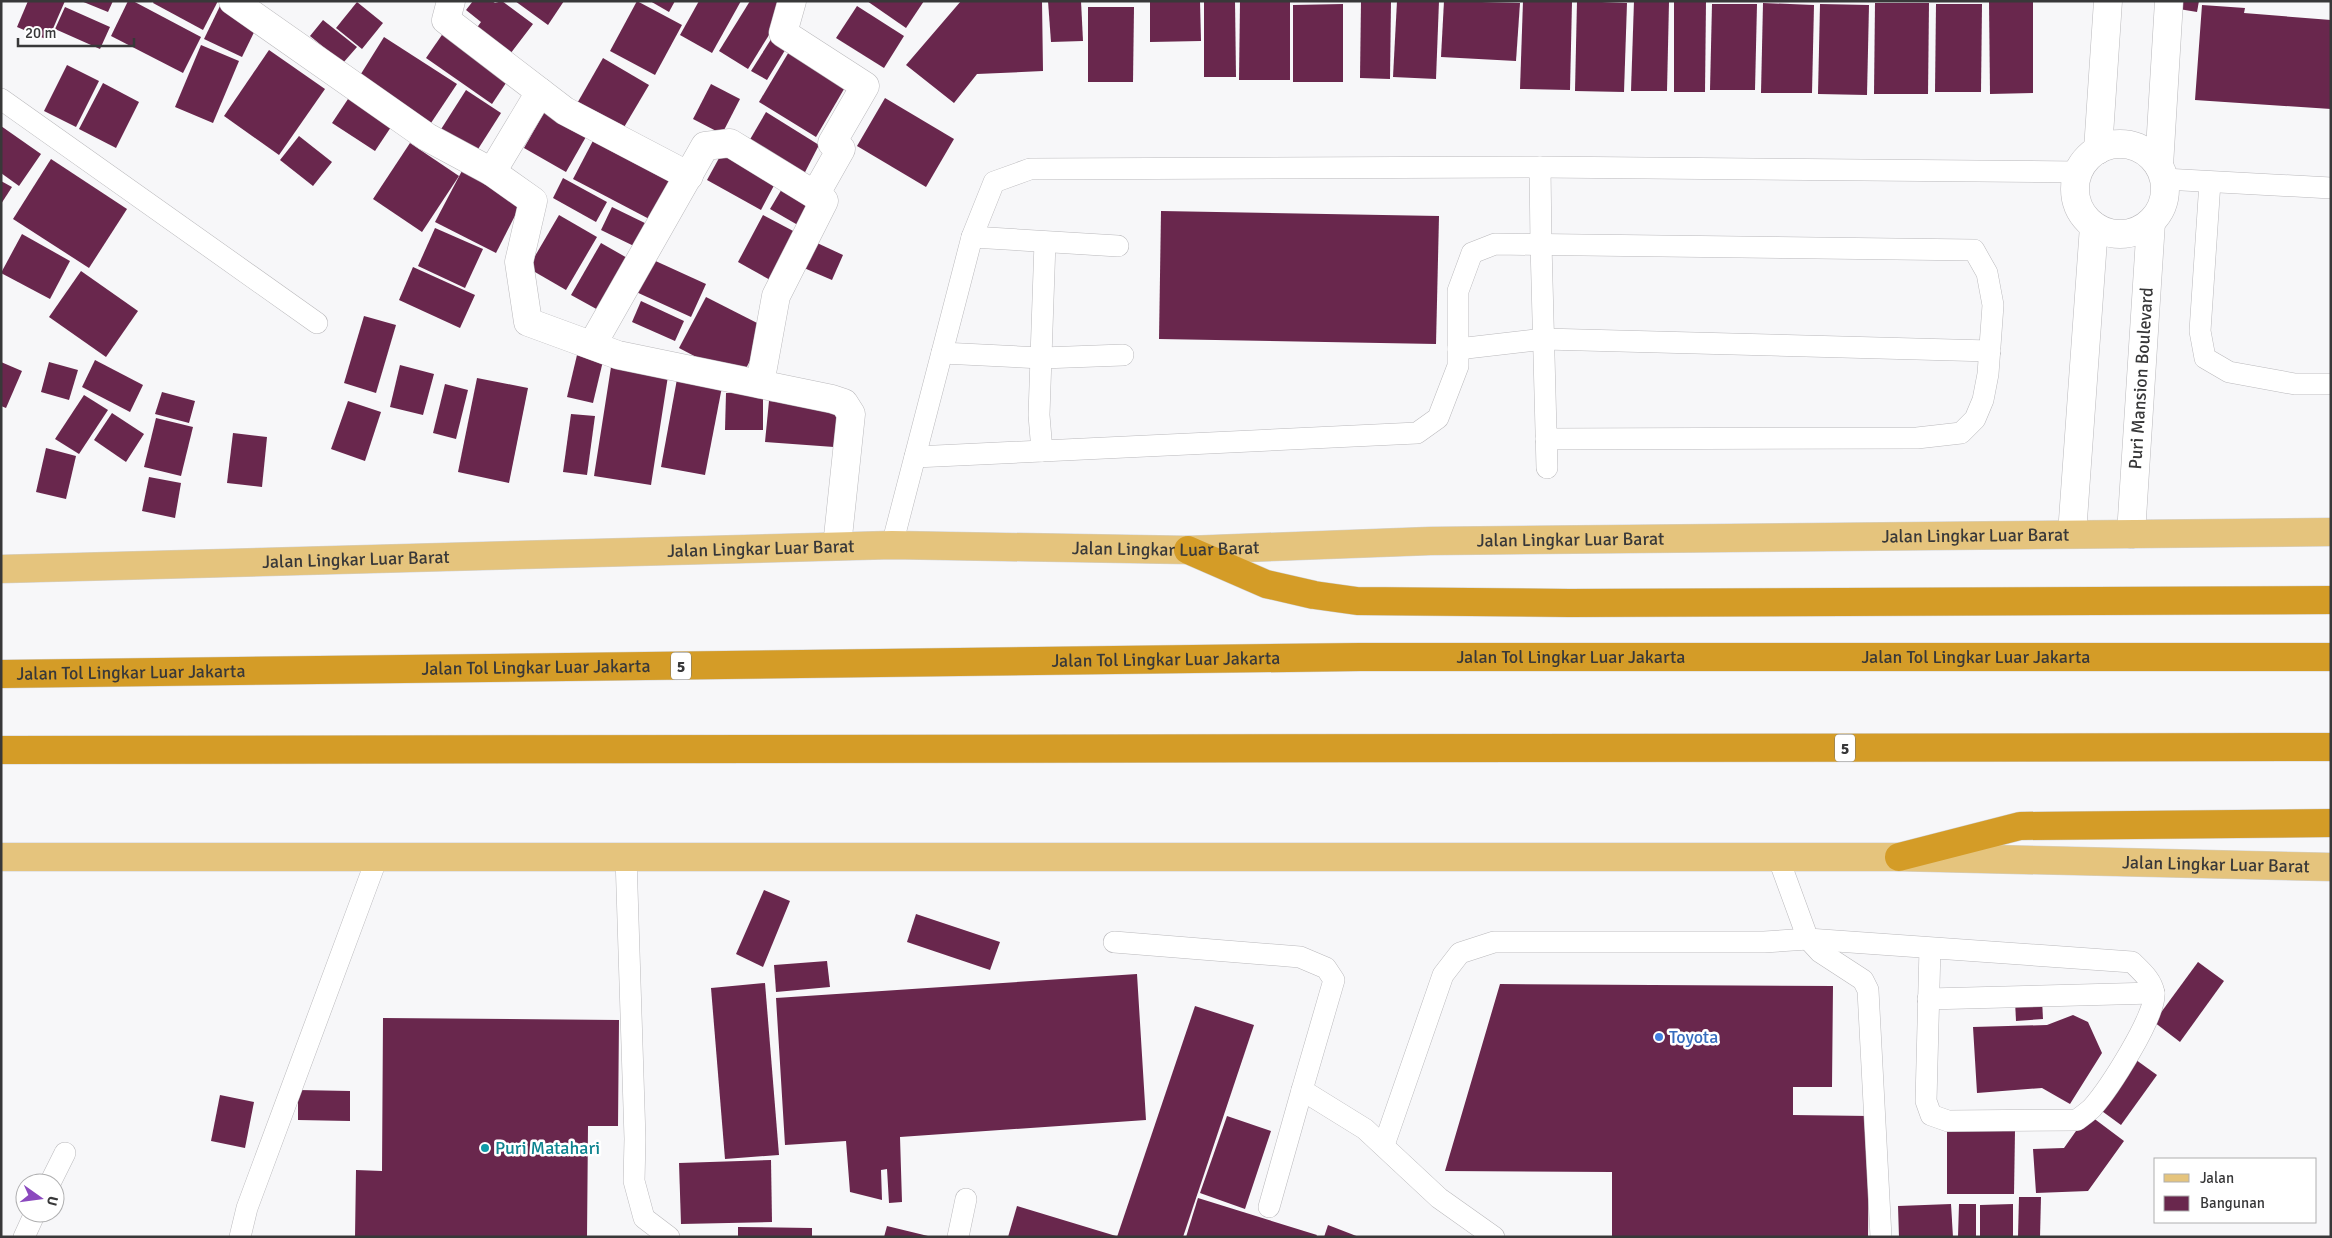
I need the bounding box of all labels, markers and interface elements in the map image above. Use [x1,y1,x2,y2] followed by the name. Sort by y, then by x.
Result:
[18,15,134,47] scale bar
[25,24,56,42] text: 20 m
[2124,287,2158,470] street label: Puri Mansion Boulevard
[1882,524,2069,547] street label: Jalan Lingkar Luar Barat
[1477,528,1664,552] street label: Jalan Lingkar Luar Barat
[667,535,855,562] street label: Jalan Lingkar Luar Barat
[1072,536,1260,561] street label: Jalan Lingkar Luar Barat
[262,546,450,573] street label: Jalan Lingkar Luar Barat
[1456,646,1685,668] street label: Jalan Tol Lingkar Luar Jakarta
[1861,646,2090,668] street label: Jalan Tol Lingkar Luar Jakarta
[1051,647,1281,672] street label: Jalan Tol Lingkar Luar Jakarta
[671,652,691,679] road number: 5
[421,655,651,680] street label: Jalan Tol Lingkar Luar Jakarta
[16,660,246,685] street label: Jalan Tol Lingkar Luar Jakarta
[1835,734,1855,761] road number: 5
[2122,851,2310,878] street label: Jalan Lingkar Luar Barat
[1669,1026,1718,1048] place label: Toyota
[1653,1031,1665,1043] marker: Toyota
[495,1137,600,1159] place label: Puri Matahari
[479,1142,491,1154] marker: Puri Matahari
[2154,1158,2317,1223] legend
[2200,1169,2234,1187] text: Jalan
[15,1173,65,1223] north arrow
[43,1194,62,1208] text: U
[2200,1194,2265,1212] text: Bangunan

